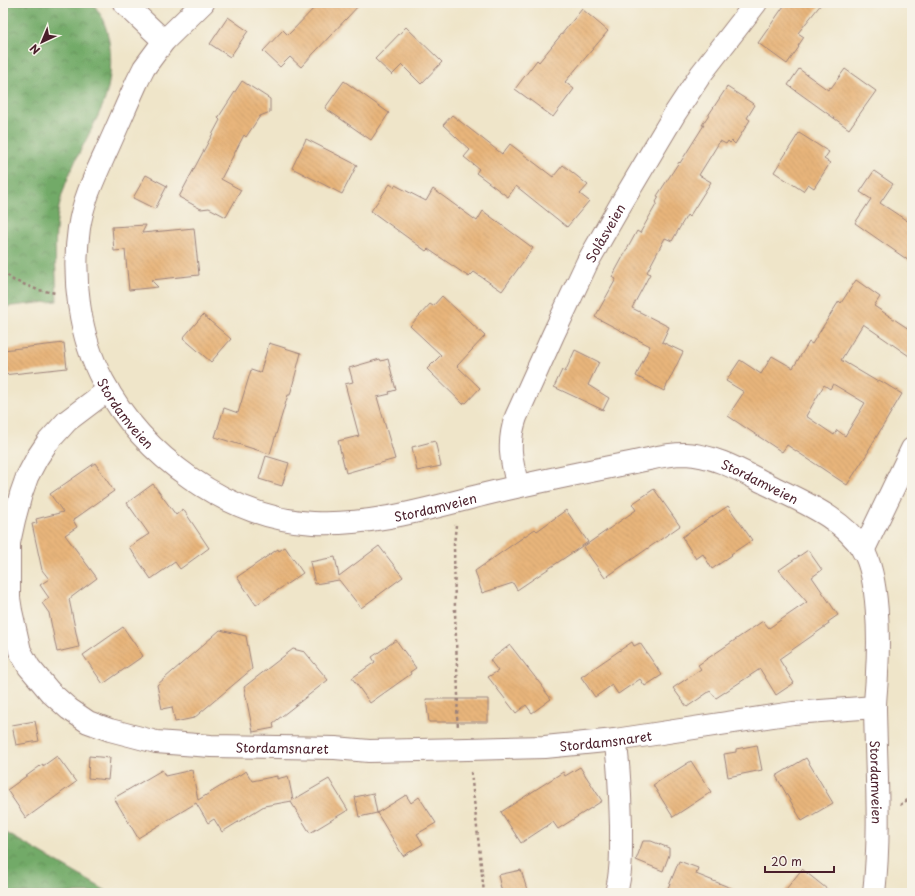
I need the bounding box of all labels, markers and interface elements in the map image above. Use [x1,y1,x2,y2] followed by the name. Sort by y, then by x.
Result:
[22,22,62,62] north arrow
[25,40,44,59] text: N
[580,200,629,266] street label: Solåsveien
[93,374,159,453] street label: Stordamveien
[719,454,802,508] street label: Stordamveien
[392,487,478,525] street label: Stordamveien
[558,725,653,755] street label: Stordamsnaret
[235,737,329,757] street label: Stordamsnaret
[866,740,887,824] street label: Stordamveien
[765,848,834,874] scale bar
[771,852,802,870] text: 20 m

